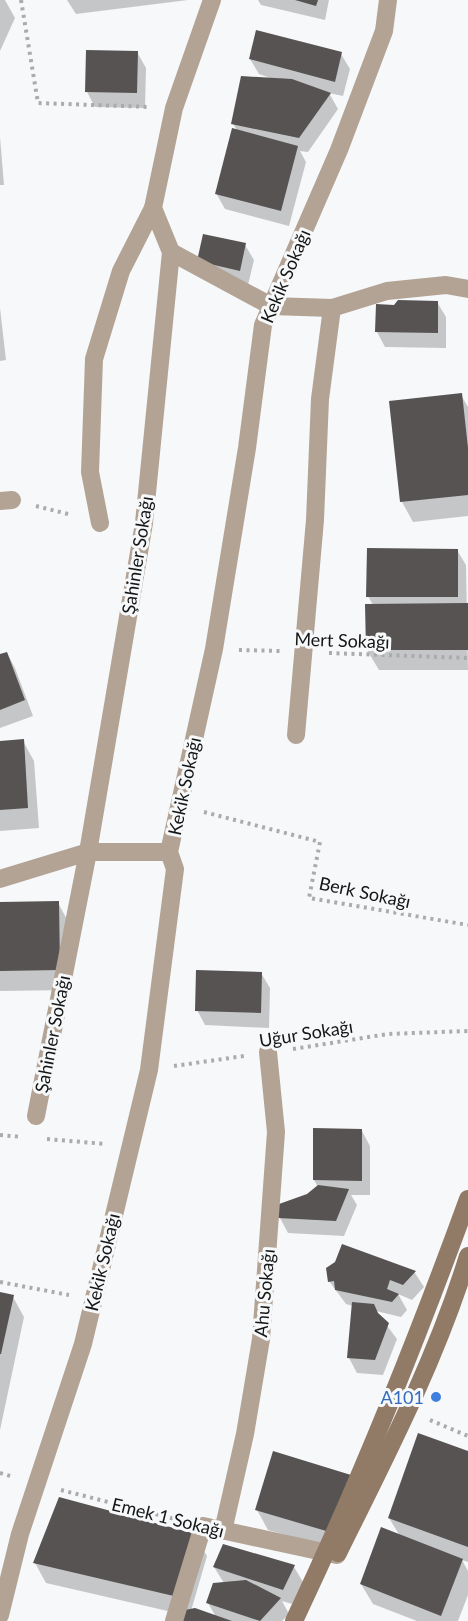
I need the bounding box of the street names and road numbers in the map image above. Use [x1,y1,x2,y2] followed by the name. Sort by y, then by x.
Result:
[255,226,315,326] street label: Kekik Sokağı
[117,494,157,616] street label: Şahinler Sokağı
[294,627,390,653] street label: Mert Sokağı
[163,735,205,837] street label: Kekik Sokağı
[317,872,413,912] street label: Berk Sokağı
[30,973,74,1095] street label: Şahinler Sokağı
[258,1015,354,1051] street label: Uğur Sokağı
[80,1211,124,1313] street label: Kekik Sokağı
[249,1248,279,1338] street label: Ahu Sokağı
[110,1492,226,1542] street label: Emek 1 Sokağı

